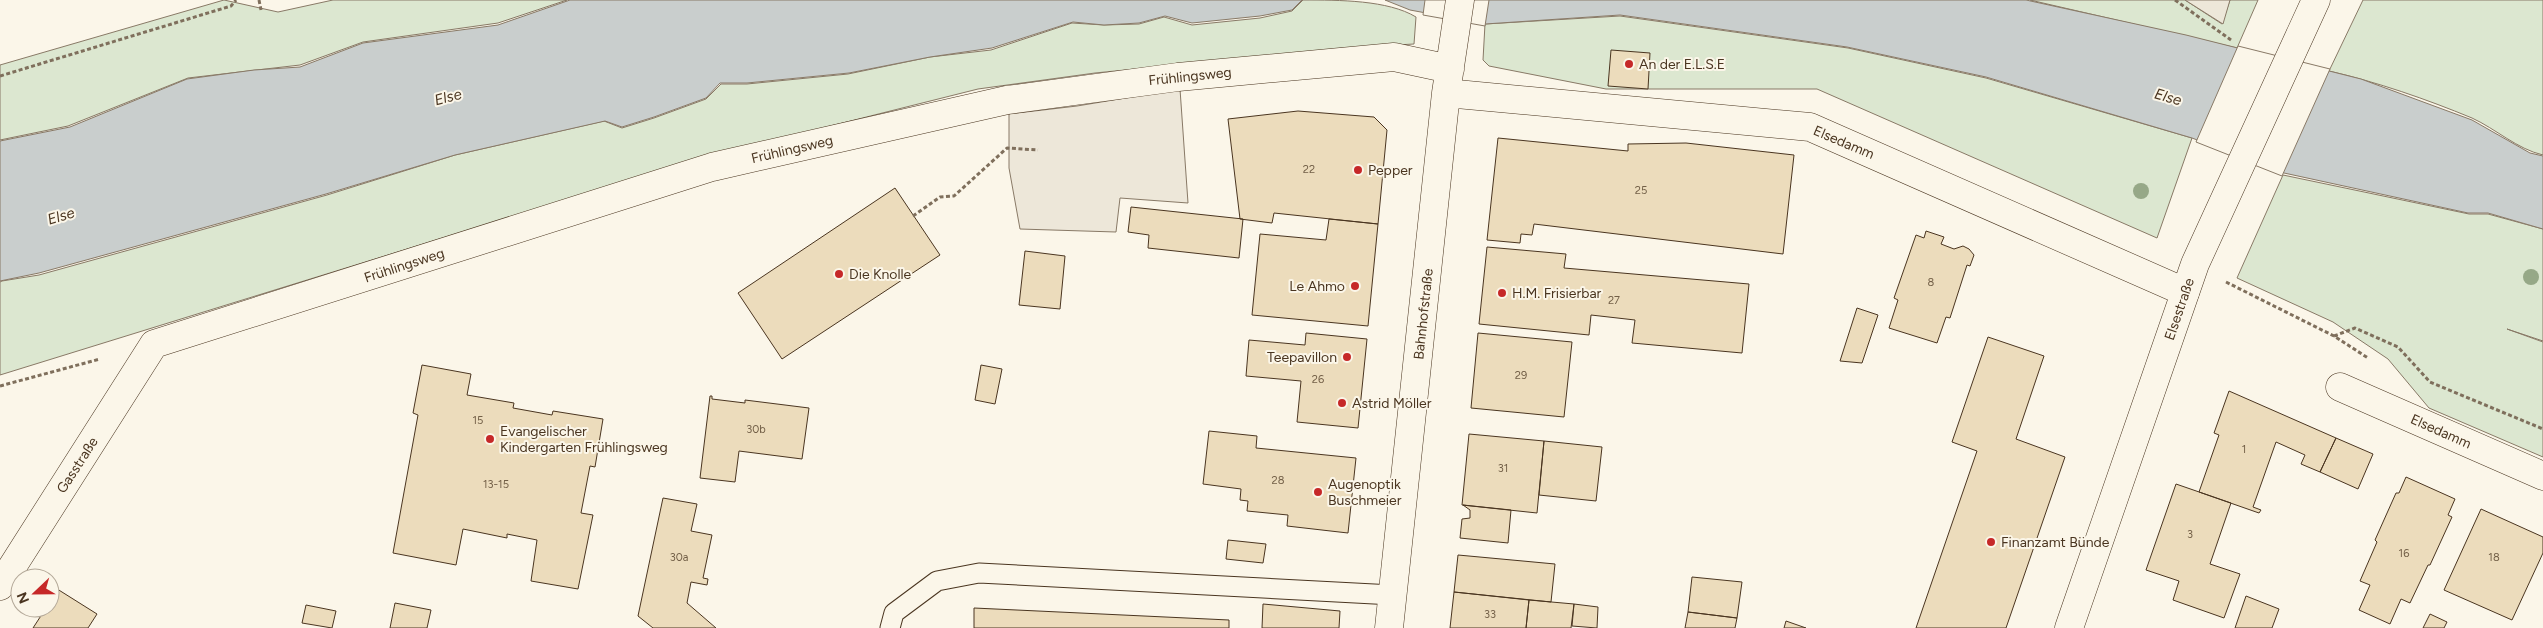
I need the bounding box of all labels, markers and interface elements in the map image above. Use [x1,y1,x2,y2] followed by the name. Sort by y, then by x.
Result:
[1639,56,1725,73] place label: An der E.L.S.E
[1623,58,1635,70] marker: An der E.L.S.E
[1148,64,1232,89] street label: Frühlingsweg
[432,85,464,109] water label: Else
[2152,85,2184,109] water label: Else
[1811,122,1877,163] street label: Elsedamm
[750,132,835,167] street label: Frühlingsweg
[1368,162,1413,179] place label: Pepper
[1303,163,1315,176] house number: 22
[1352,164,1364,176] marker: Pepper
[1635,184,1647,197] house number: 25
[45,203,77,229] water label: Else
[362,245,446,286] street label: Frühlingsweg
[849,266,912,283] place label: Die Knolle
[1410,267,1437,361] street label: Bahnhofstraße
[833,268,845,280] marker: Die Knolle
[2161,275,2198,343] street label: Elsestraße
[1928,276,1935,289] house number: 8
[1289,278,1345,295] place label: Le Ahmo
[1349,280,1361,292] marker: Le Ahmo
[1512,285,1602,302] place label: H.M. Frisierbar
[1496,287,1508,299] marker: H.M. Frisierbar
[1608,294,1620,307] house number: 27
[1267,349,1337,366] place label: Teepavillon
[1341,351,1353,363] marker: Teepavillon
[1515,369,1527,382] house number: 29
[1312,373,1324,386] house number: 26
[1352,395,1432,412] place label: Astrid Möller
[1336,397,1348,409] marker: Astrid Möller
[2408,411,2474,452] street label: Elsedamm
[473,414,483,427] house number: 15
[500,423,668,456] place label: Evangelischer Kindergarten Frühlingsweg
[746,423,766,436] house number: 30b
[484,433,496,445] marker: Evangelischer Kindergarten Frühlingsweg
[53,434,102,497] street label: Gasstraße
[2242,443,2246,456] house number: 1
[1498,462,1508,475] house number: 31
[1272,474,1285,487] house number: 28
[1328,476,1402,509] place label: Augenoptik Buschmeier
[483,478,509,491] house number: 13-15
[1312,486,1324,498] marker: Augenoptik Buschmeier
[2187,528,2193,541] house number: 3
[2001,534,2110,551] place label: Finanzamt Bünde
[1985,536,1997,548] marker: Finanzamt Bünde
[2399,547,2409,560] house number: 16
[670,551,688,564] house number: 30a
[2488,551,2500,564] house number: 18
[10,568,60,618] north arrow
[14,589,33,606] text: N
[1484,608,1496,621] house number: 33

